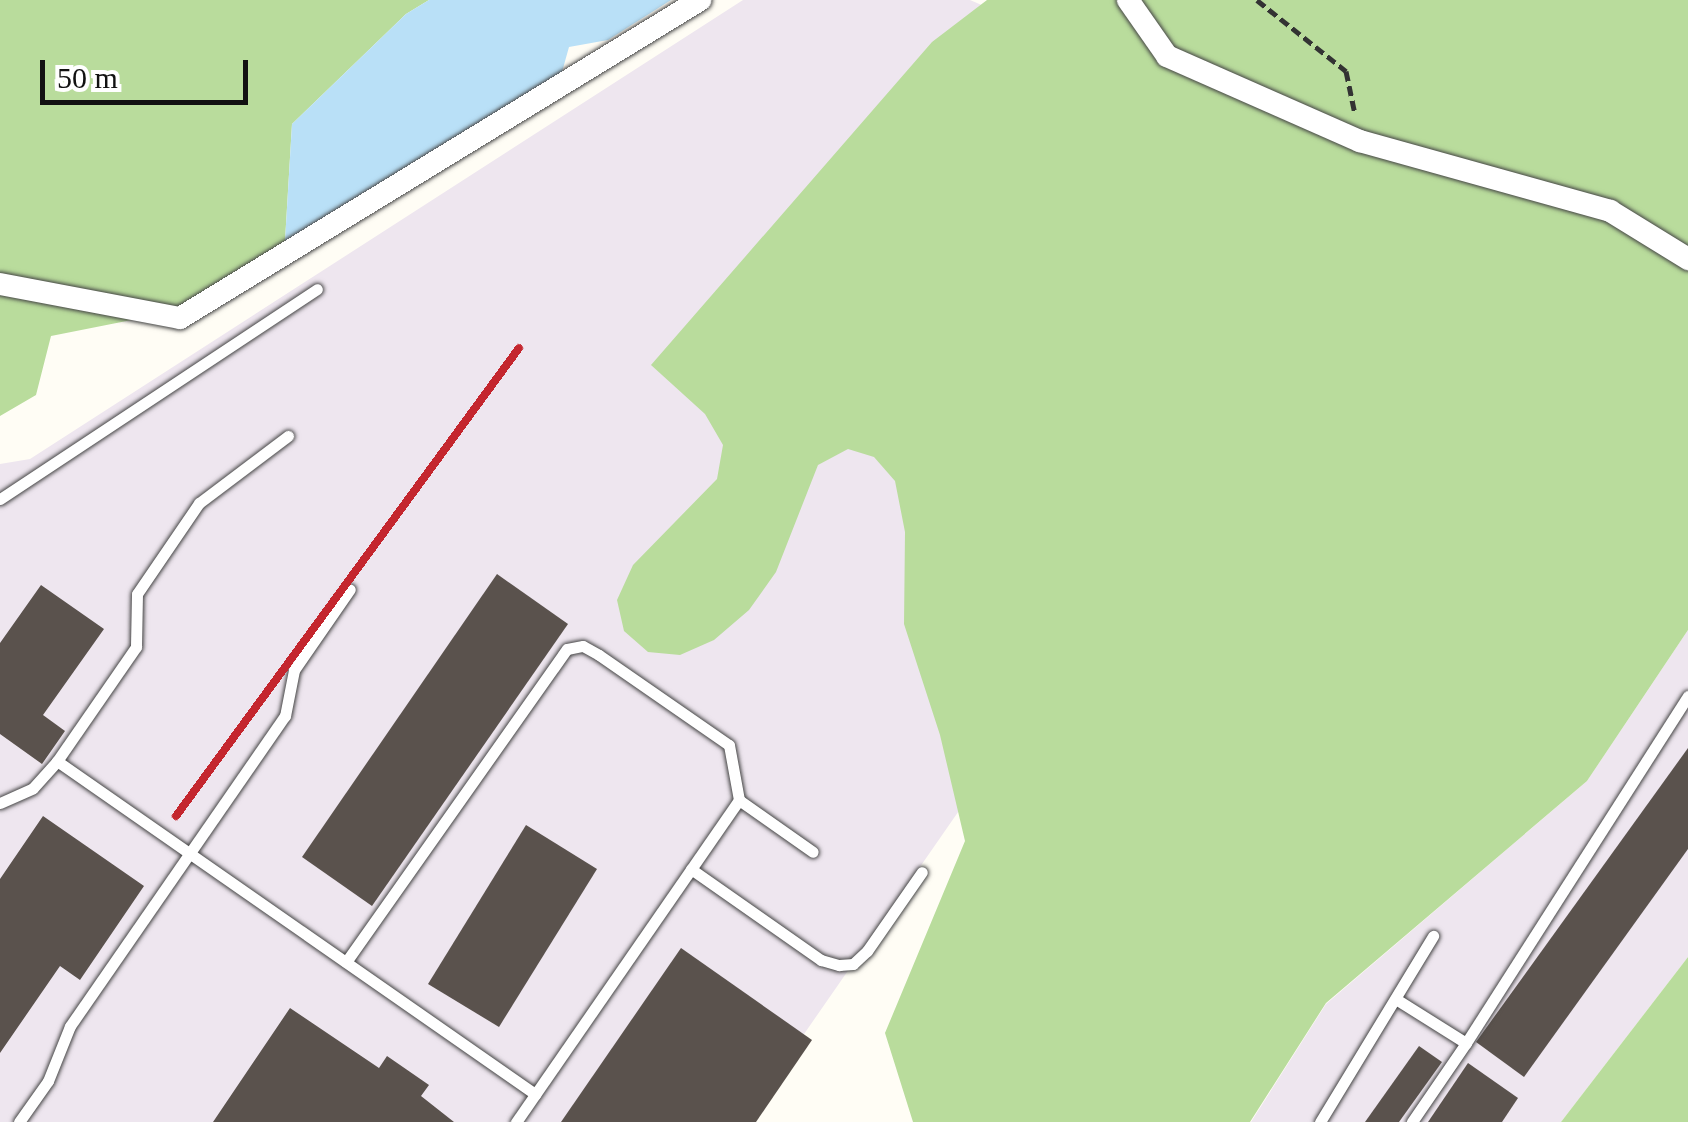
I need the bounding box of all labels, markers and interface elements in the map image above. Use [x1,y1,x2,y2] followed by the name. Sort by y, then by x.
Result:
[45,40,252,102] scale bar
[57,61,118,94] text: 50 m

